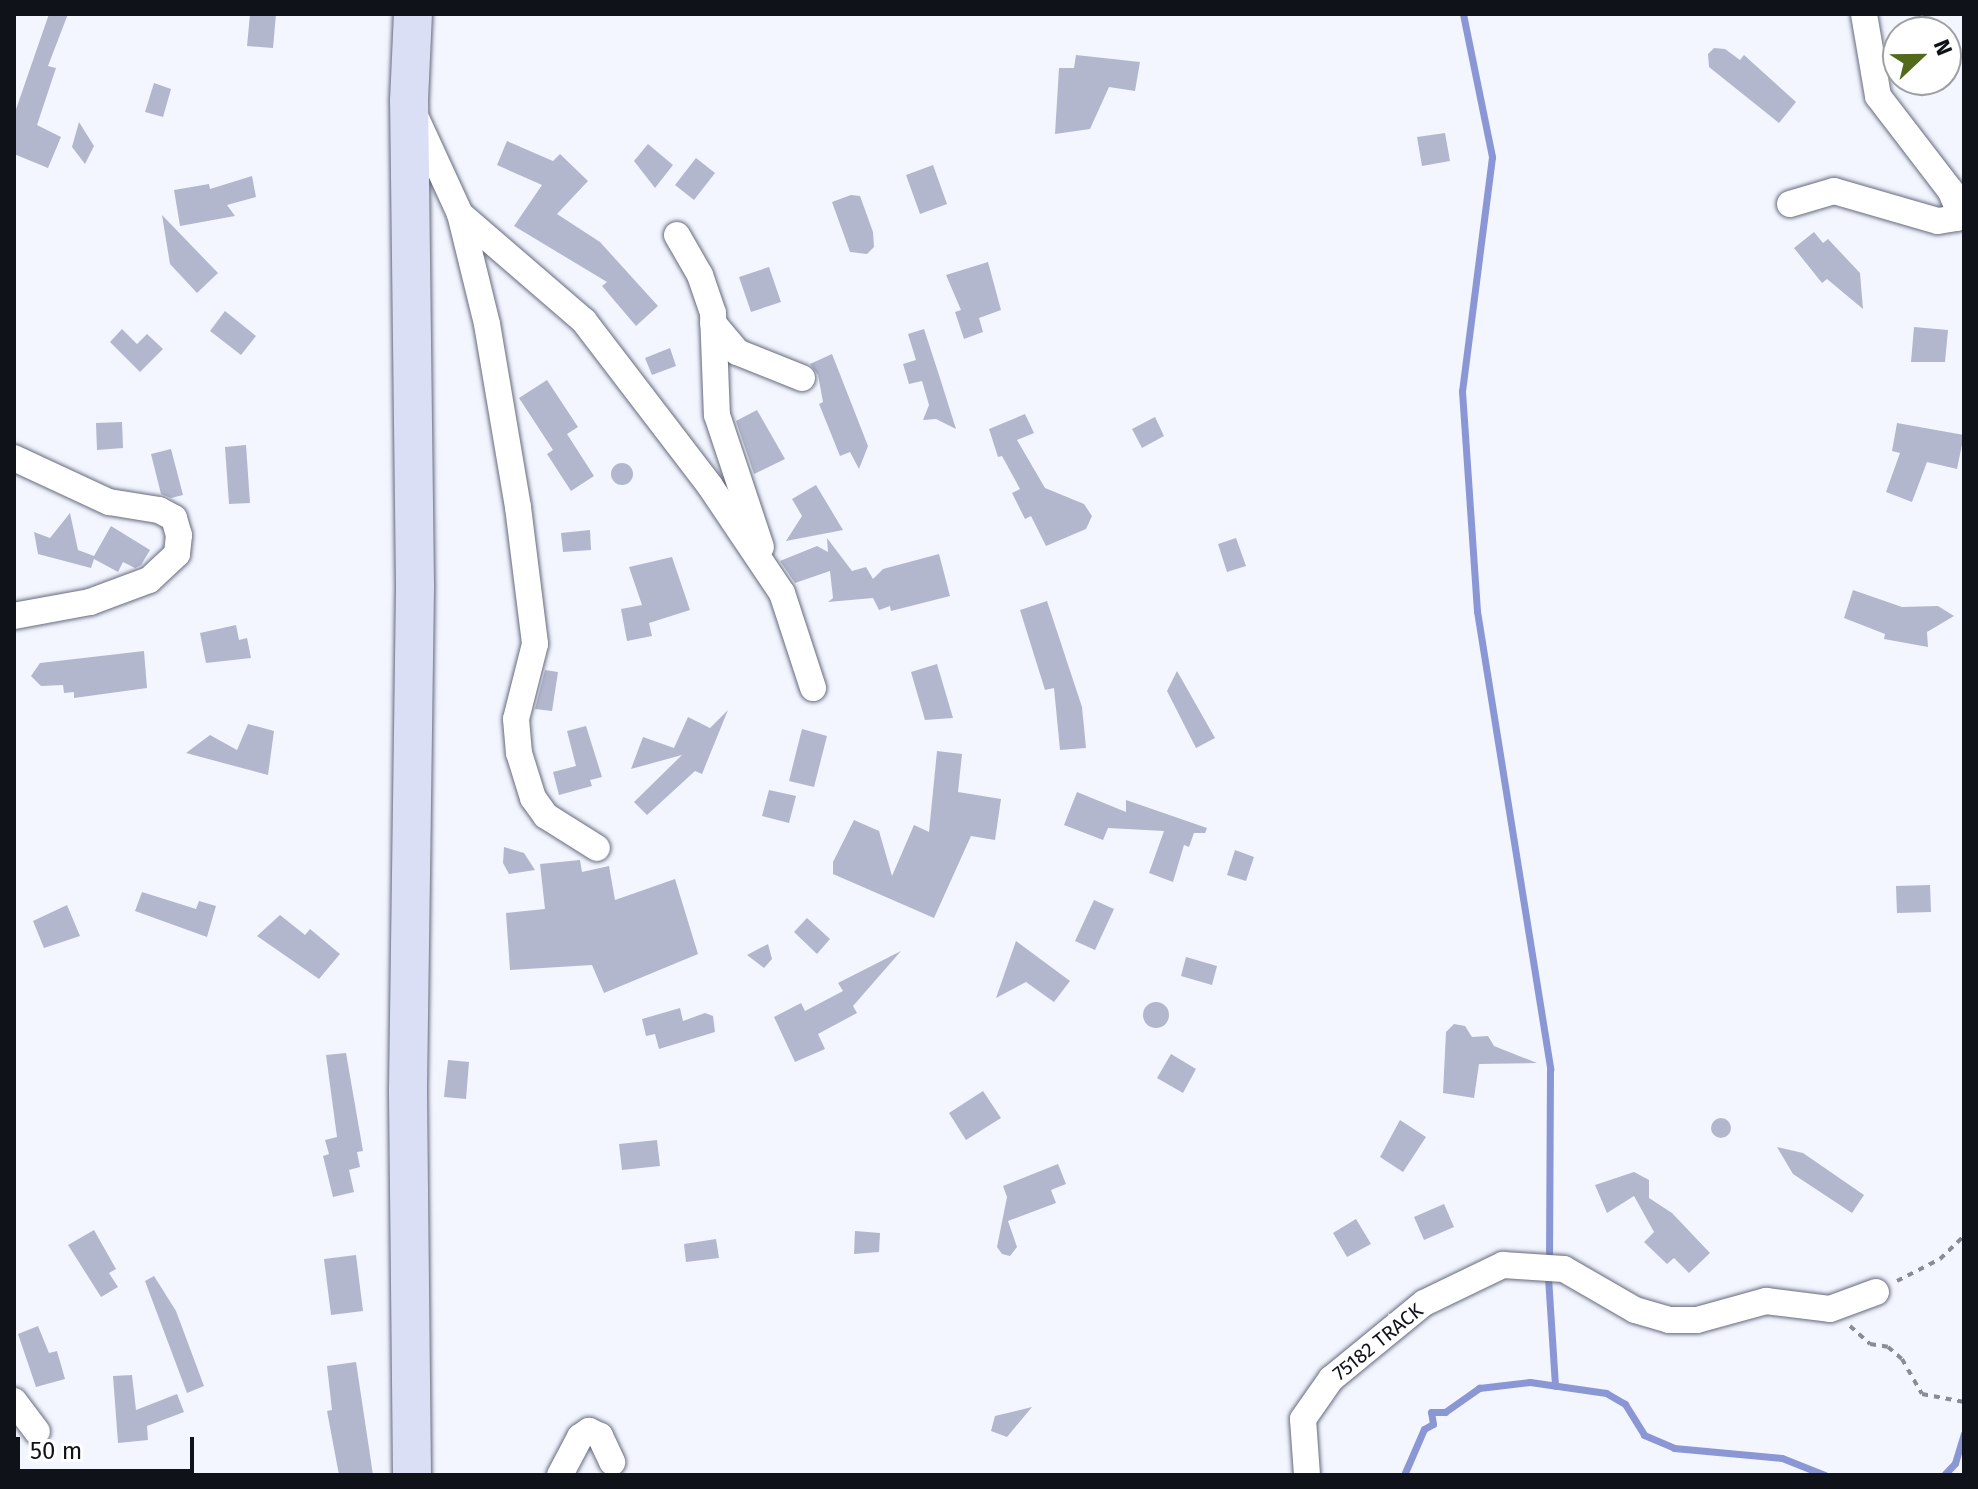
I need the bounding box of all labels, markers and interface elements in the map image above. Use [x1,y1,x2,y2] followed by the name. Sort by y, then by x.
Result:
[1882,16,1962,96] north arrow
[1928,36,1958,59] text: N
[1328,1298,1428,1386] street label: 75182 TRACK
[20,1421,198,1471] scale bar
[30,1437,82,1465] text: 50 m

